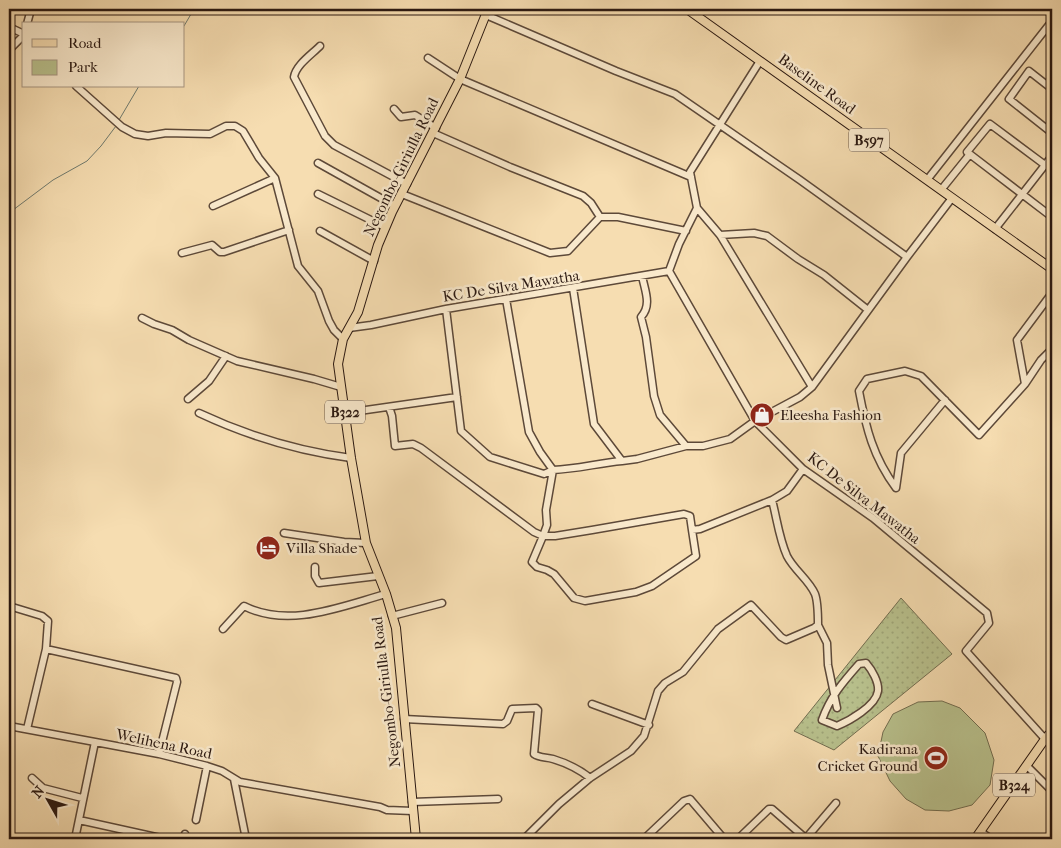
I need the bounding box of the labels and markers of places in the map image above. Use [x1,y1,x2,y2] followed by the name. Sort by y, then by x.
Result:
[749,402,775,428] shop icon: Eleesha Fashion
[780,406,882,424] place label: Eleesha Fashion
[255,535,281,561] hotel icon: Villa Shade
[285,539,358,557] place label: Villa Shade
[818,740,919,775] place label: Kadirana Cricket Ground
[923,745,949,771] sports icon: Kadirana Cricket Ground

